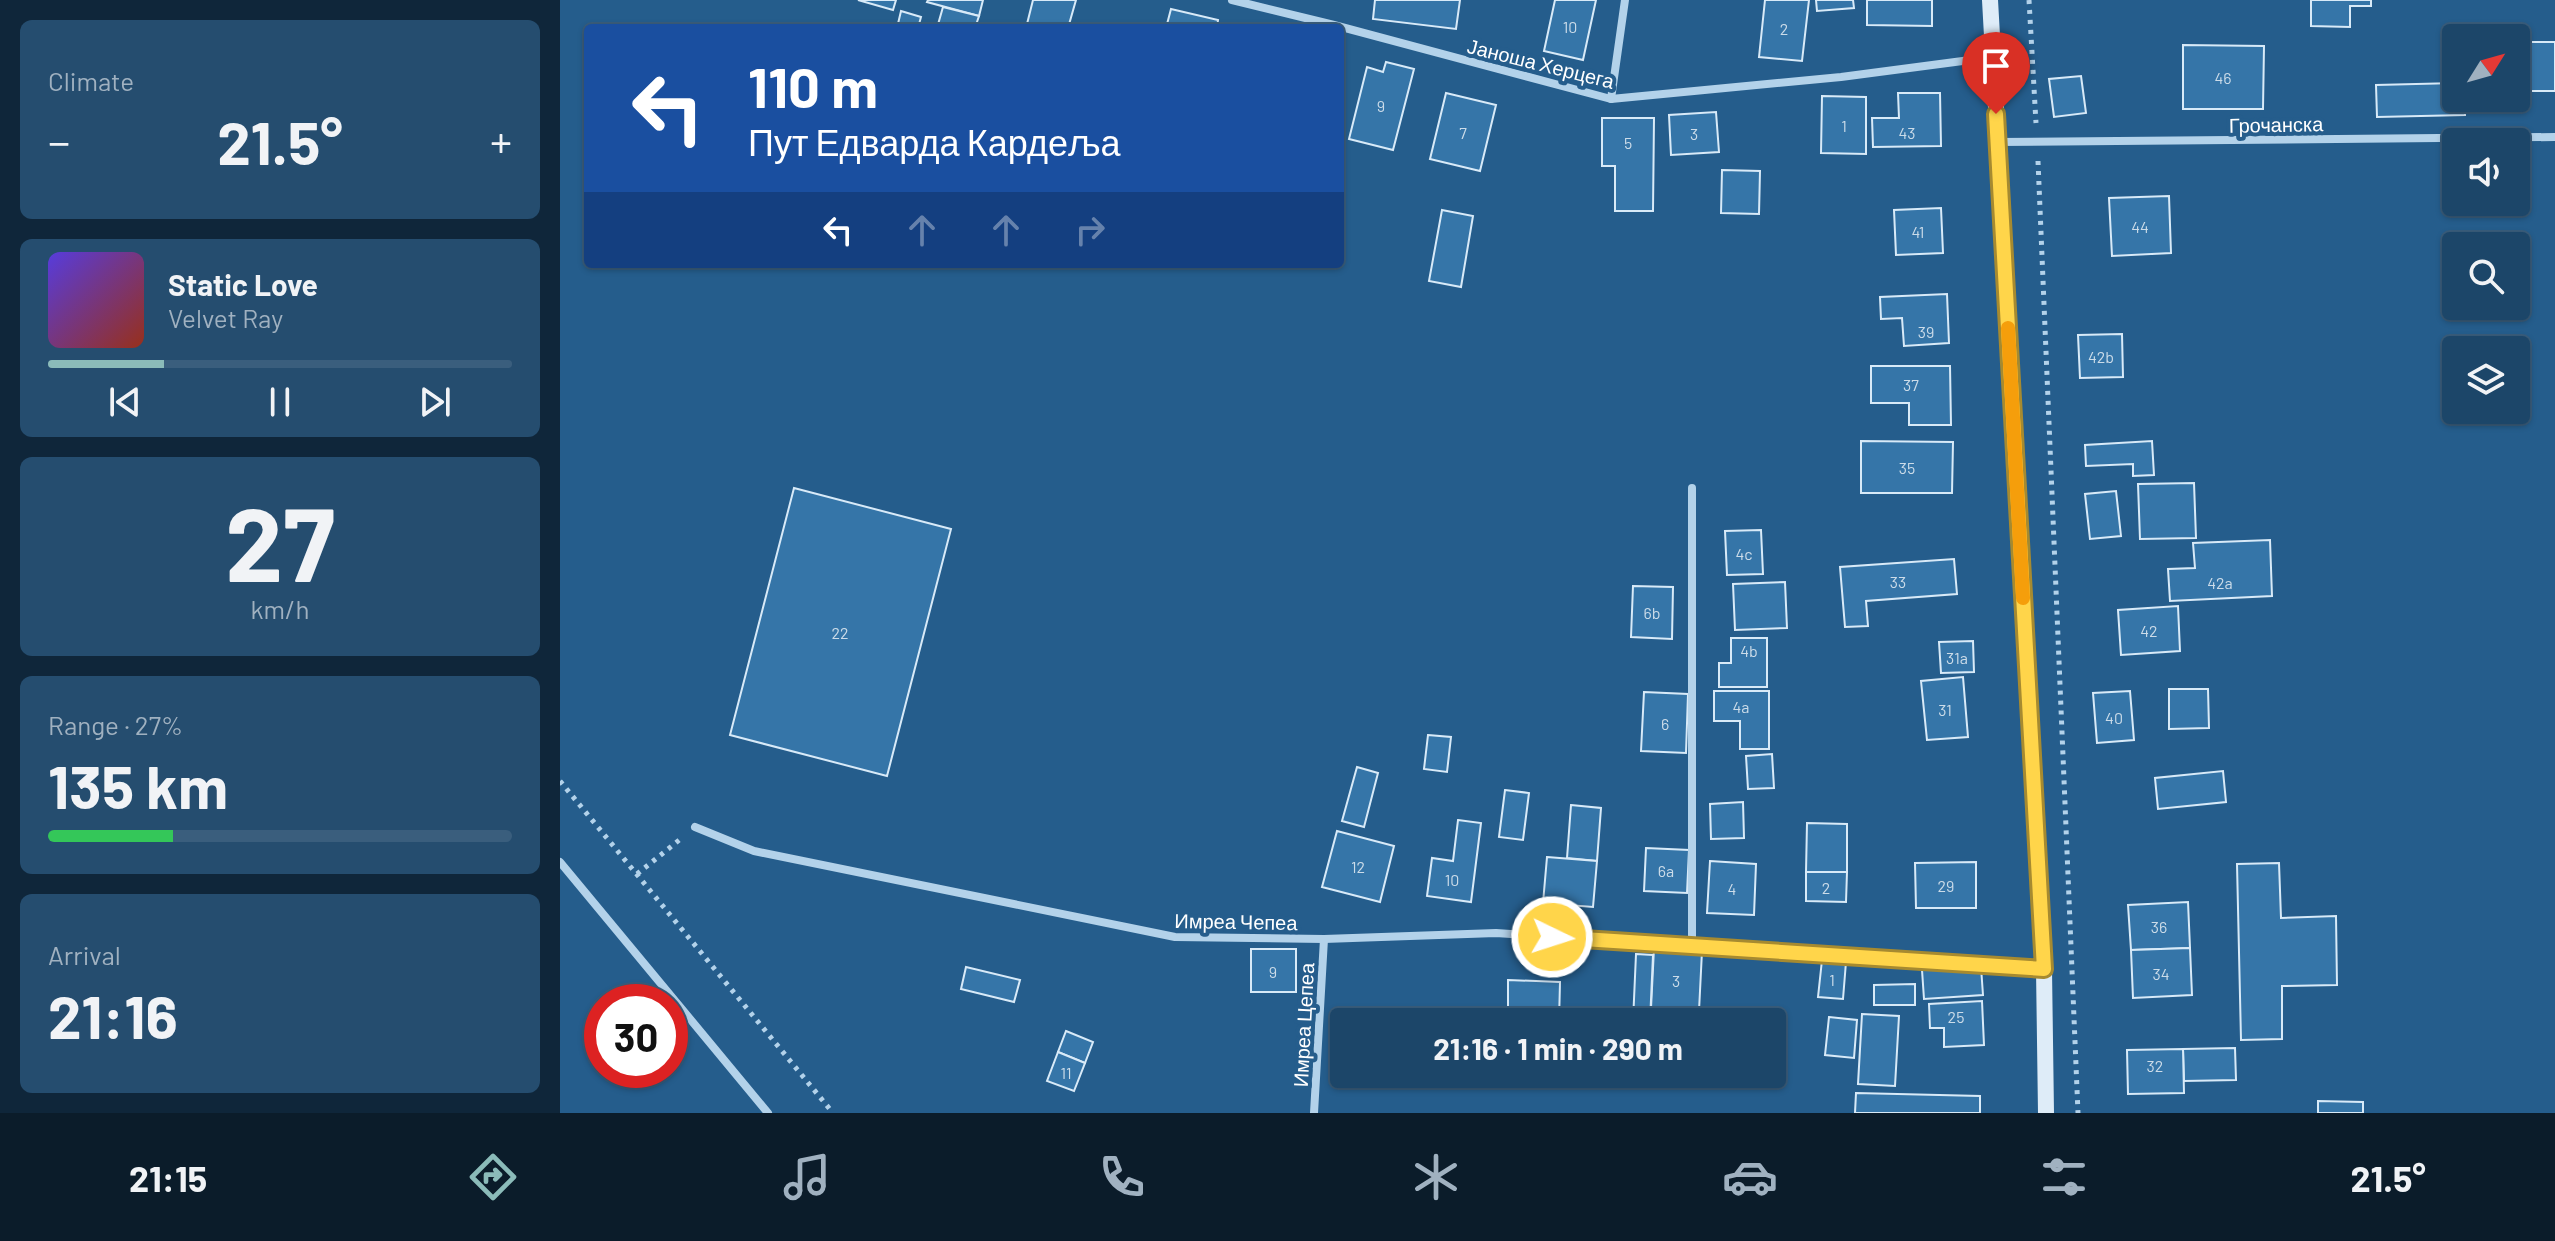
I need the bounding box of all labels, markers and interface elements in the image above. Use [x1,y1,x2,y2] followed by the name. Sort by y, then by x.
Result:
[1563,17,1577,36] house number: 10
[1780,19,1788,38] house number: 2
[2442,24,2530,112] north arrow
[2442,24,2530,424] map controls
[1962,32,2030,114] pin
[1465,33,1618,93] street label: Јаноша Херцега
[1974,44,2018,88] icon: arrive
[748,52,878,119] text: 110 m
[616,56,720,160] icon: left
[48,65,134,96] text: Climate
[2214,68,2232,87] house number: 46
[1377,96,1385,115] house number: 9
[217,105,343,177] text: 21.5°
[2229,111,2324,137] street label: Грочанска
[48,114,70,167] text: −
[490,114,512,167] text: +
[1841,116,1847,135] house number: 1
[748,120,1121,163] text: Пут Едварда Кардеља
[1459,123,1467,142] house number: 7
[1898,123,1916,142] house number: 43
[1690,124,1698,143] house number: 3
[2442,128,2530,216] button: sound
[1624,133,1632,152] house number: 5
[816,208,860,252] icon: left
[900,208,944,252] icon: ahead
[984,208,1028,252] icon: ahead
[1068,208,1112,252] icon: right
[2131,217,2149,236] house number: 44
[1912,222,1924,241] house number: 41
[2442,232,2530,320] button: search
[168,266,318,302] text: Static Love
[168,302,283,333] text: Velvet Ray
[1918,322,1934,341] house number: 39
[2442,336,2530,424] button: layers
[2088,347,2114,366] house number: 42b
[1903,375,1919,394] house number: 37
[103,380,147,424] icon: previous
[258,380,302,424] icon: pause
[413,380,457,424] icon: next
[1899,458,1915,477] house number: 35
[225,478,335,603] text: 27
[1735,544,1753,563] house number: 4c
[1890,572,1906,591] house number: 33
[2207,573,2233,592] house number: 42a
[251,593,309,624] text: km/h
[1644,603,1660,622] house number: 6b
[2140,621,2158,640] house number: 42
[831,623,849,642] house number: 22
[1740,641,1758,660] house number: 4b
[1946,648,1968,667] house number: 31a
[1733,697,1750,716] house number: 4a
[1938,700,1952,719] house number: 31
[2105,708,2123,727] house number: 40
[48,709,183,740] text: Range · 27%
[1661,714,1669,733] house number: 6
[48,749,228,821] text: 135 km
[1351,857,1365,876] house number: 12
[1658,861,1674,880] house number: 6a
[1445,870,1459,889] house number: 10
[1938,876,1954,895] house number: 29
[1822,878,1830,897] house number: 2
[1728,879,1736,898] house number: 4
[1510,895,1594,979] position arrow
[1174,908,1299,934] street label: Имреа Чепеа
[2151,917,2167,936] house number: 36
[48,939,121,970] text: Arrival
[1288,961,1318,1088] street label: Имреа Цепеа
[1269,962,1277,981] house number: 9
[2152,964,2170,983] house number: 34
[1829,970,1835,989] house number: 1
[1672,971,1680,990] house number: 3
[48,979,178,1051] text: 21:16
[584,984,688,1088] speed limit sign: 30
[1948,1007,1964,1026] house number: 25
[1433,1030,1683,1066] text: 21:16 · 1 min · 290 m
[2147,1056,2163,1075] house number: 32
[1060,1063,1072,1082] house number: 11
[465,1149,521,1205] icon: directions
[779,1149,835,1205] icon: music
[1094,1149,1150,1205] icon: phone
[1408,1149,1464,1205] icon: climate
[1722,1149,1778,1205] icon: car
[2036,1149,2092,1205] icon: filters
[129,1156,207,1199] text: 21:15
[2350,1156,2426,1199] text: 21.5°

